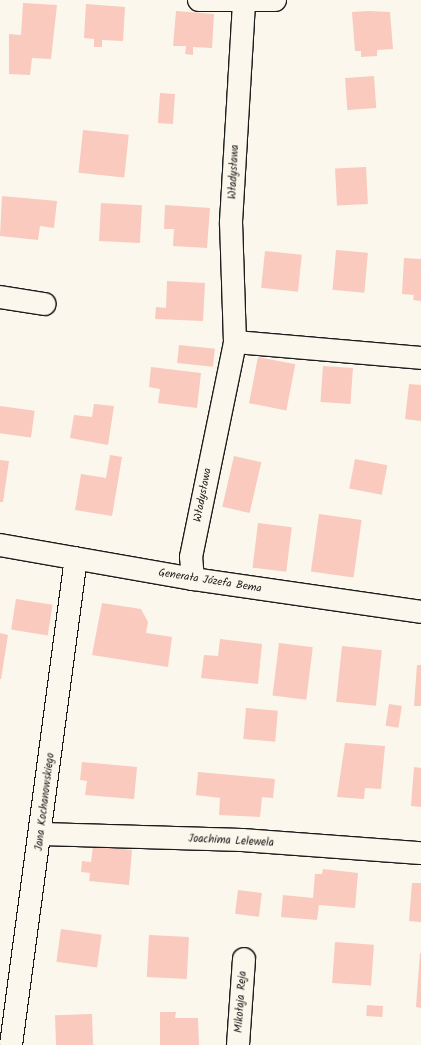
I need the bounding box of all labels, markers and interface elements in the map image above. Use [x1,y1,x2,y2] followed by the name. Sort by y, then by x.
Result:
[226,144,242,200] street label: Władysława
[191,467,215,523] street label: Władysława
[157,566,263,596] street label: Generała Józefa Bema
[32,752,58,852] street label: Jana Kochanowskiego
[188,832,274,850] street label: Joachima Lelewela
[232,970,250,1034] street label: Mikołaja Reja

